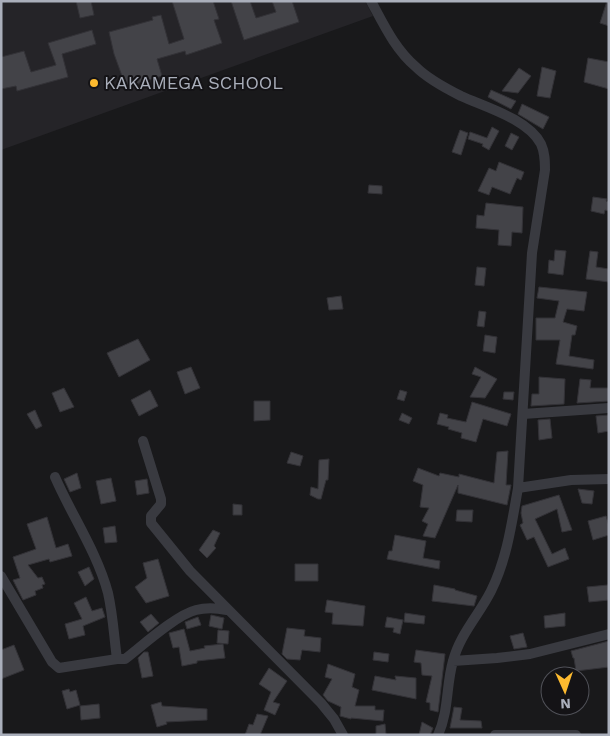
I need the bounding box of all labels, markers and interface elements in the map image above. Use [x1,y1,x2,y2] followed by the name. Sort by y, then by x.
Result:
[104,72,283,93] place label: KAKAMEGA SCHOOL
[88,77,100,89] marker: KAKAMEGA SCHOOL
[540,666,590,716] north arrow
[560,696,571,712] text: N

